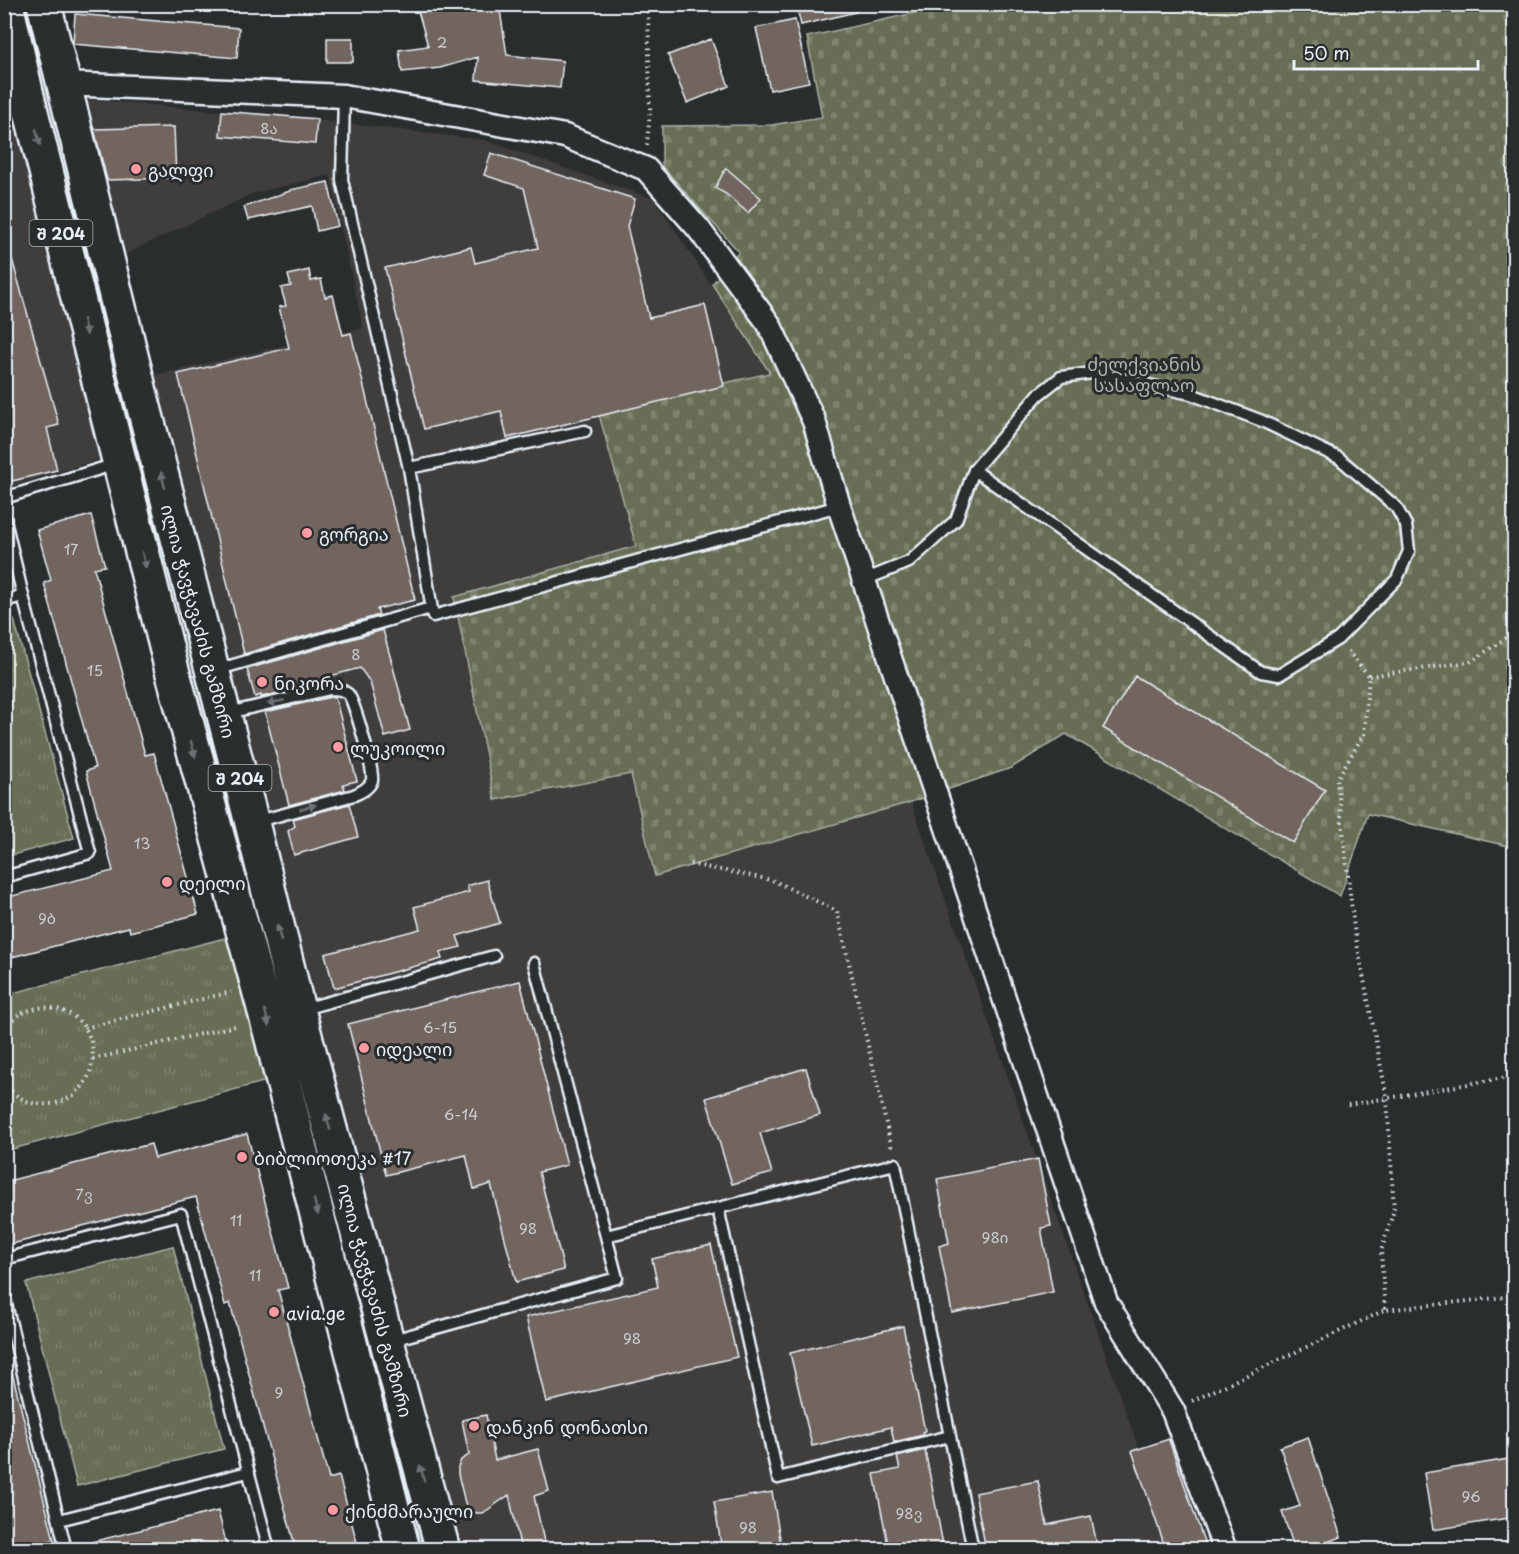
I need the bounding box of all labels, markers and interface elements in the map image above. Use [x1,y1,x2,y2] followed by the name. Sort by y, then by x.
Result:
[437,30,447,53] house number: 2
[1294,33,1478,71] scale bar
[1303,39,1350,66] text: 50 m
[260,116,278,139] house number: 8ა
[33,128,43,147] one-way arrow
[148,156,214,183] place label: გალფი
[129,162,143,176] marker: გალფი
[29,220,92,246] road number: შ 204
[80,317,90,336] one-way arrow
[1087,350,1201,398] park label: ძელქვიანის სასაფლაო
[157,471,167,489] one-way arrow
[155,501,243,741] street label: ილია ჭავჭავაძის გამზირი
[319,520,389,547] place label: გორგია
[300,526,314,540] marker: გორგია
[64,537,78,560] house number: 17
[140,551,150,569] one-way arrow
[351,642,361,665] house number: 8
[87,658,103,681] house number: 15
[274,669,344,696] place label: ნიკორა
[255,675,269,689] marker: ნიკორა
[267,697,285,707] one-way arrow
[350,734,445,761] place label: ლუკოილი
[189,740,199,758] one-way arrow
[331,740,345,754] marker: ლუკოილი
[208,765,272,791] road number: შ 204
[299,802,317,812] one-way arrow
[134,831,150,854] house number: 13
[179,869,246,896] place label: დეილი
[160,875,174,889] marker: დეილი
[38,906,56,929] house number: 9ბ
[274,924,284,943] one-way arrow
[263,1009,272,1027] one-way arrow
[423,1015,457,1038] house number: 6-15
[376,1035,452,1062] place label: იდეალი
[357,1041,371,1055] marker: იდეალი
[444,1102,478,1125] house number: 6-14
[323,1113,333,1131] one-way arrow
[254,1144,412,1171] place label: ბიბლიოთეკა #17
[235,1150,249,1164] marker: ბიბლიოთეკა #17
[332,1180,420,1420] street label: ილია ჭავჭავაძის გამზირი
[75,1182,93,1205] house number: 7ვ
[311,1198,321,1216] one-way arrow
[230,1208,242,1231] house number: 11
[519,1216,537,1239] house number: 98
[982,1225,1008,1248] house number: 98ი
[249,1263,261,1286] house number: 11
[286,1299,346,1326] place label: avia.ge
[267,1305,281,1319] marker: avia.ge
[623,1326,641,1349] house number: 98
[275,1380,283,1403] house number: 9
[486,1413,648,1440] place label: დანკინ დონათსი
[467,1419,481,1433] marker: დანკინ დონათსი
[417,1464,427,1482] one-way arrow
[1462,1484,1481,1507] house number: 96
[345,1497,473,1524] place label: ქინძმარაული
[896,1501,922,1524] house number: 98ვ
[326,1503,340,1517] marker: ქინძმარაული
[739,1515,757,1538] house number: 98

